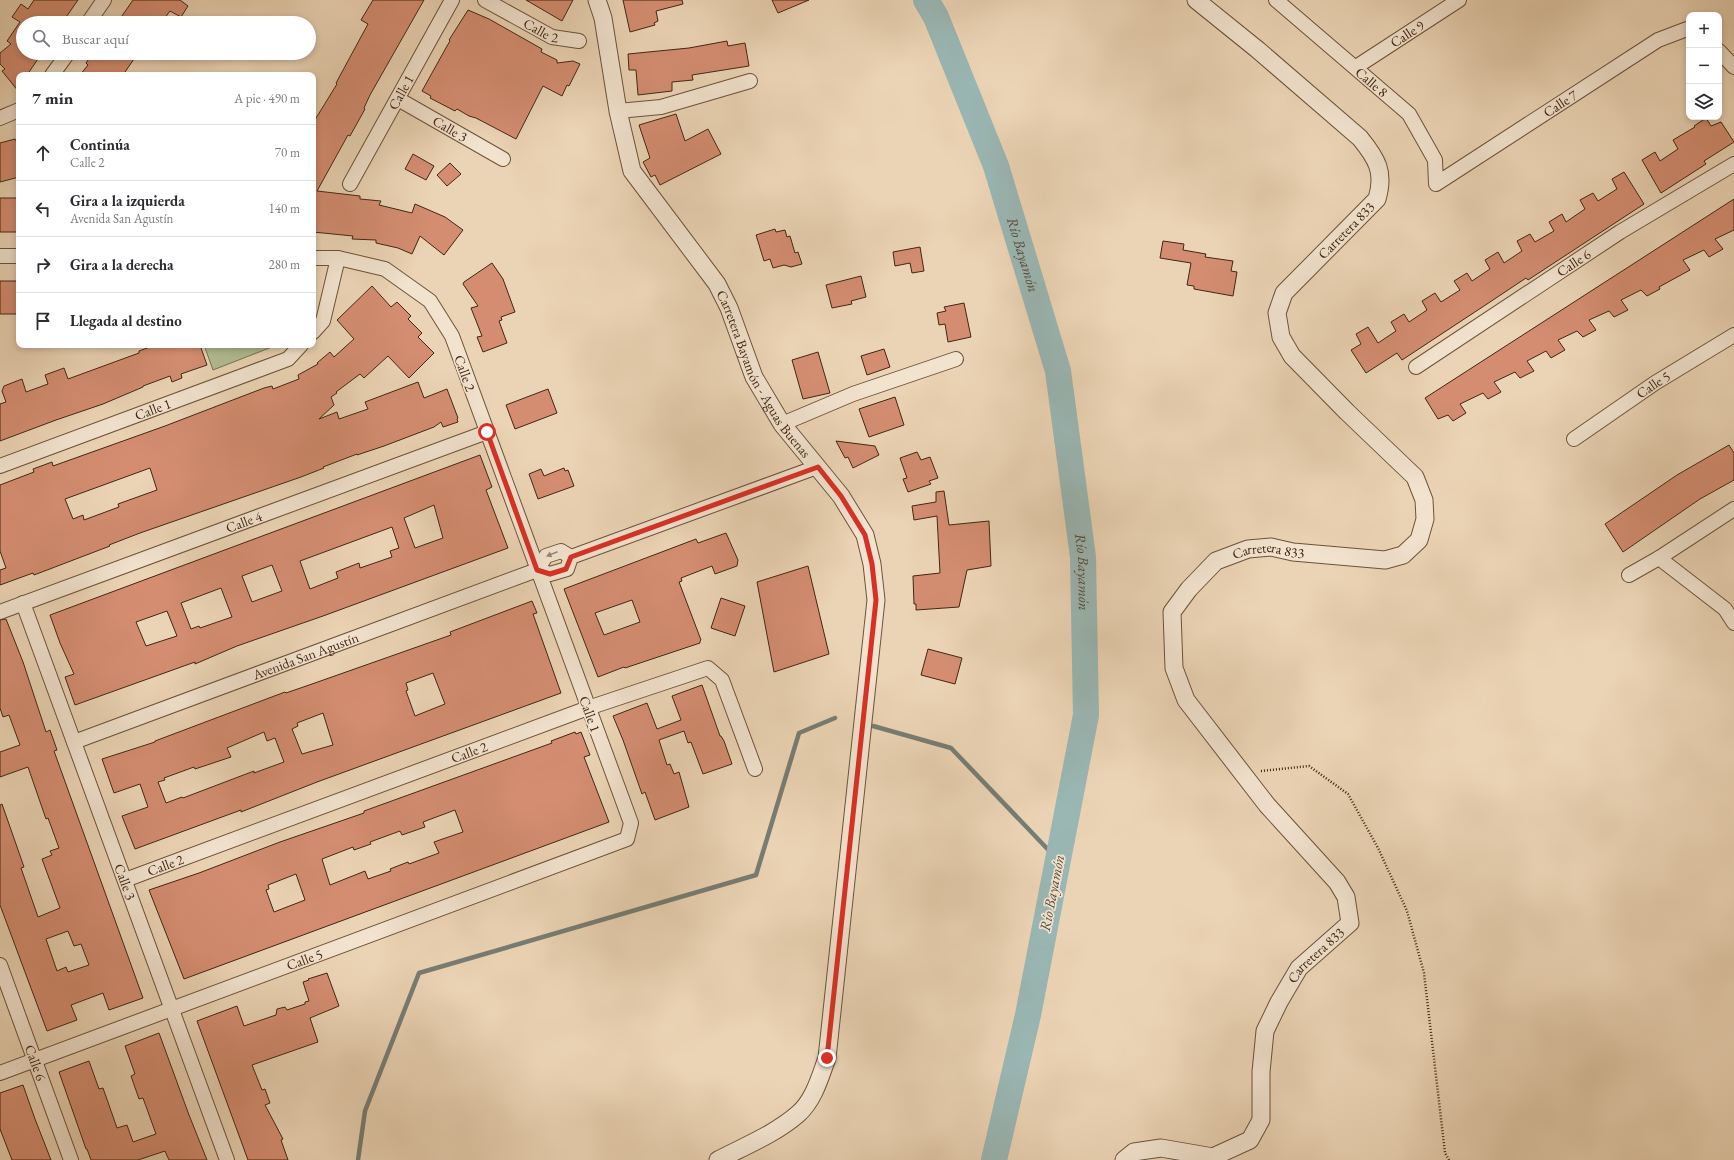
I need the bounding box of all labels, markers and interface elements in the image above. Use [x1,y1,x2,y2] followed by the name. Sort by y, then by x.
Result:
[1686,12,1722,120] map controls
[1686,12,1722,48] button: +
[520,14,560,47] street label: Calle 2
[16,16,316,60] search box
[1387,16,1428,51] street label: Calle 9
[30,27,52,49] icon: search
[62,29,129,48] text: Buscar aquí
[1686,48,1722,84] button: −
[1352,63,1392,101] street label: Calle 8
[384,71,418,113] street label: Calle 1
[1686,84,1722,120] button: layers
[1540,86,1581,121] street label: Calle 7
[32,87,73,109] text: 7 min
[234,90,300,107] text: A pie · 490 m
[429,112,471,146] street label: Calle 3
[70,135,130,154] text: Continúa
[32,142,54,164] icon: ahead
[275,144,300,161] text: 70 m
[70,154,105,171] text: Calle 2
[70,191,185,210] text: Gira a la izquierda
[32,198,54,220] icon: left
[1314,198,1378,263] street label: Carretera 833
[269,200,300,217] text: 140 m
[70,210,173,227] text: Avenida San Agustín
[1003,215,1044,294] water label: Río Bayamón
[1553,245,1594,280] street label: Calle 6
[32,254,54,276] icon: right
[70,255,174,274] text: Gira a la derecha
[269,256,300,273] text: 280 m
[712,287,815,462] street label: Carretera Bayamón - Aguas Buenas
[32,310,54,332] icon: arrive
[70,311,182,330] text: Llegada al destino
[450,352,480,394] street label: Calle 2
[1633,367,1674,402] street label: Calle 5
[132,394,173,424] street label: Calle 1
[478,423,496,441] route start
[223,507,265,537] street label: Calle 4
[1071,532,1094,611] water label: Río Bayamón
[1229,538,1305,563] street label: Carretera 833
[545,552,557,558] one-way arrow
[249,628,362,684] street label: Avenida San Agustín
[575,693,605,735] street label: Calle 1
[448,737,490,767] street label: Calle 2
[145,850,186,880] street label: Calle 2
[1035,853,1068,933] water label: Río Bayamón
[110,861,140,903] street label: Calle 3
[1283,923,1348,986] street label: Carretera 833
[284,944,325,974] street label: Calle 5
[21,1042,51,1084] street label: Calle 6
[818,1049,836,1067] route end

